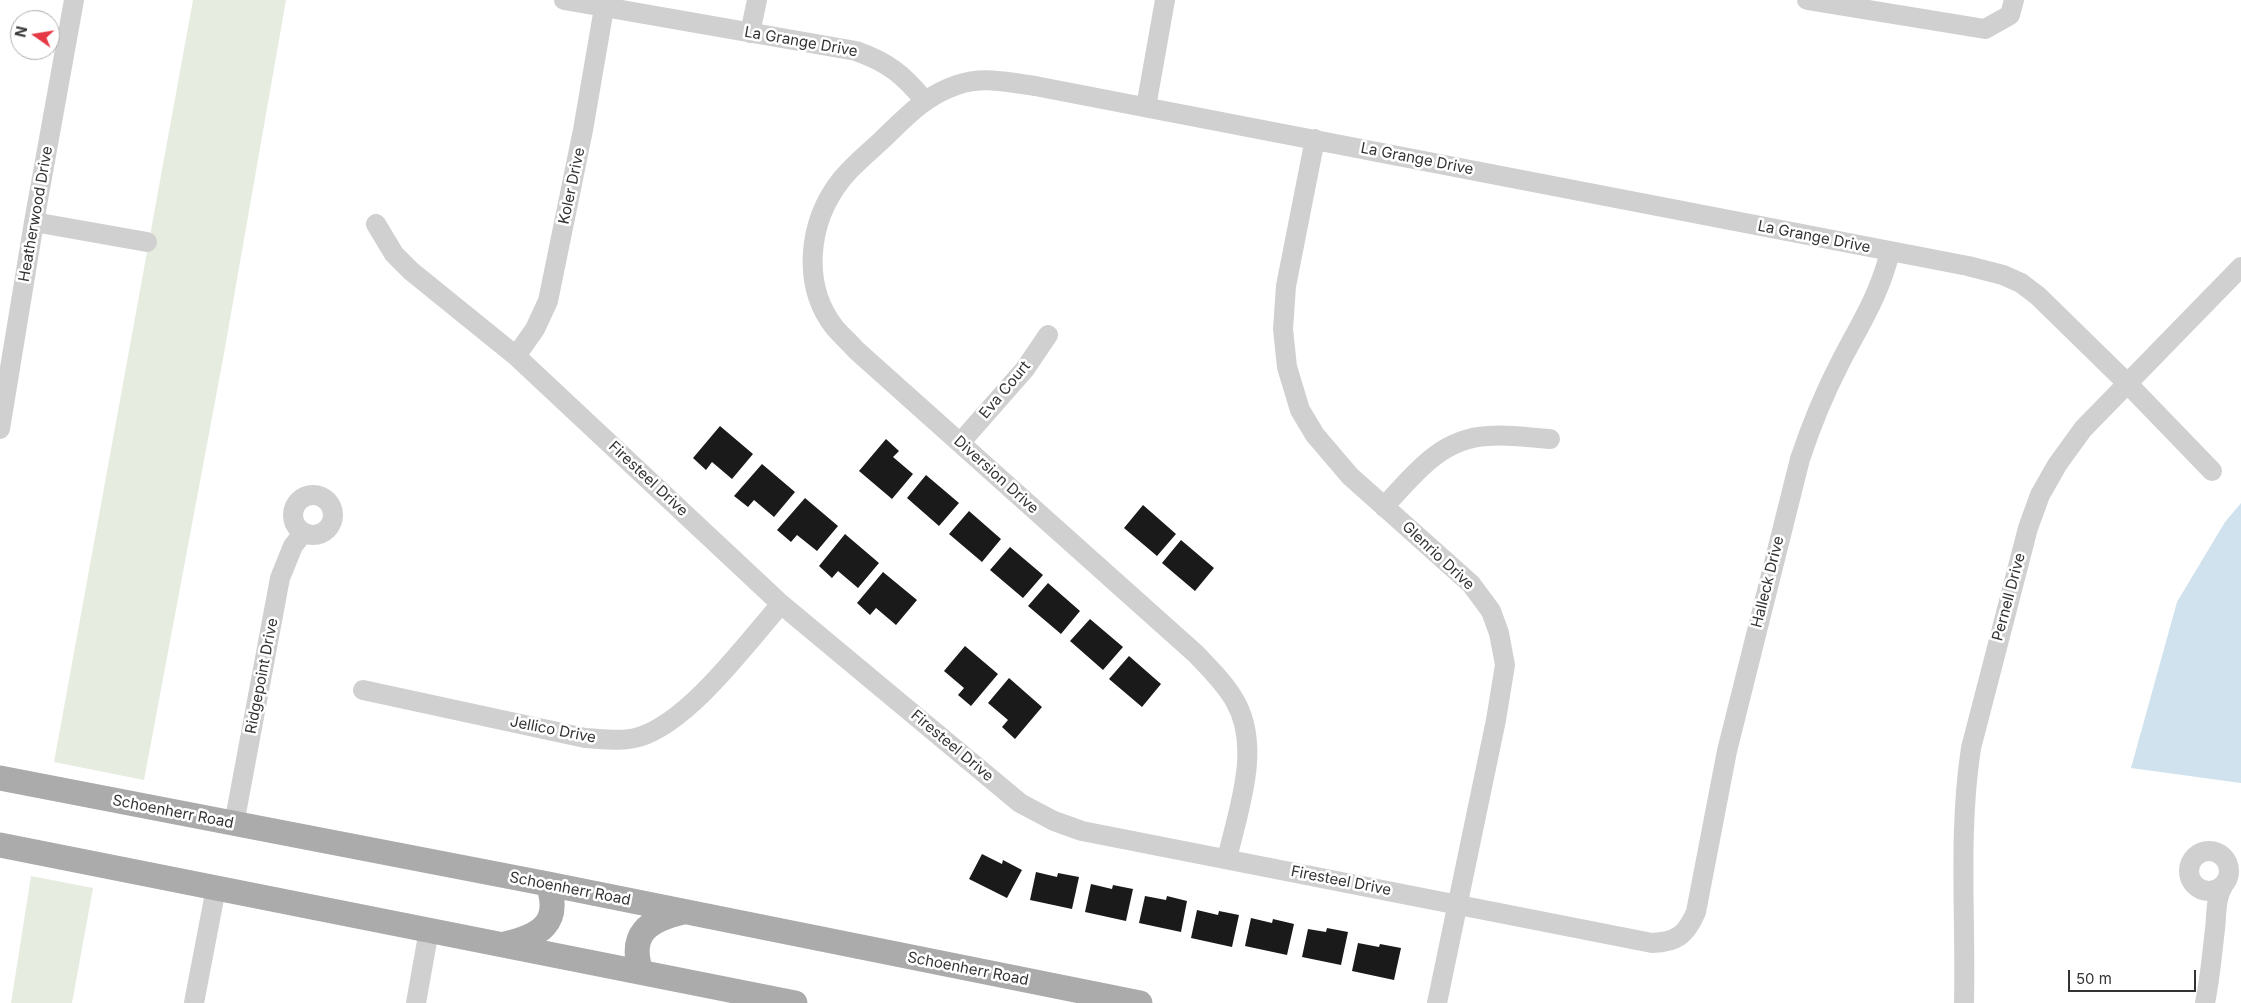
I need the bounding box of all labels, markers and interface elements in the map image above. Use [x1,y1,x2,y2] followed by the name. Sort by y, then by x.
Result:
[10,10,60,60] north arrow
[743,23,859,61] street label: La Grange Drive
[11,25,30,39] text: N
[1359,139,1475,179] street label: La Grange Drive
[15,145,57,283] street label: Heatherwood Drive
[555,146,589,226] street label: Koler Drive
[1756,217,1872,257] street label: La Grange Drive
[976,358,1034,422] street label: Eva Court
[950,432,1042,518] street label: Diversion Drive
[605,438,691,520] street label: Firesteel Drive
[1398,518,1478,594] street label: Glenrio Drive
[1748,534,1788,630] street label: Halleck Drive
[1989,551,2029,643] street label: Pernell Drive
[242,617,282,735] street label: Ridgepoint Drive
[907,706,997,786] street label: Firesteel Drive
[508,713,598,747] street label: Jellico Drive
[111,791,235,833] street label: Schoenherr Road
[1289,862,1393,900] street label: Firesteel Drive
[508,868,632,910] street label: Schoenherr Road
[906,948,1030,990] street label: Schoenherr Road
[2071,960,2198,992] scale bar
[2076,969,2112,988] text: 50 m

